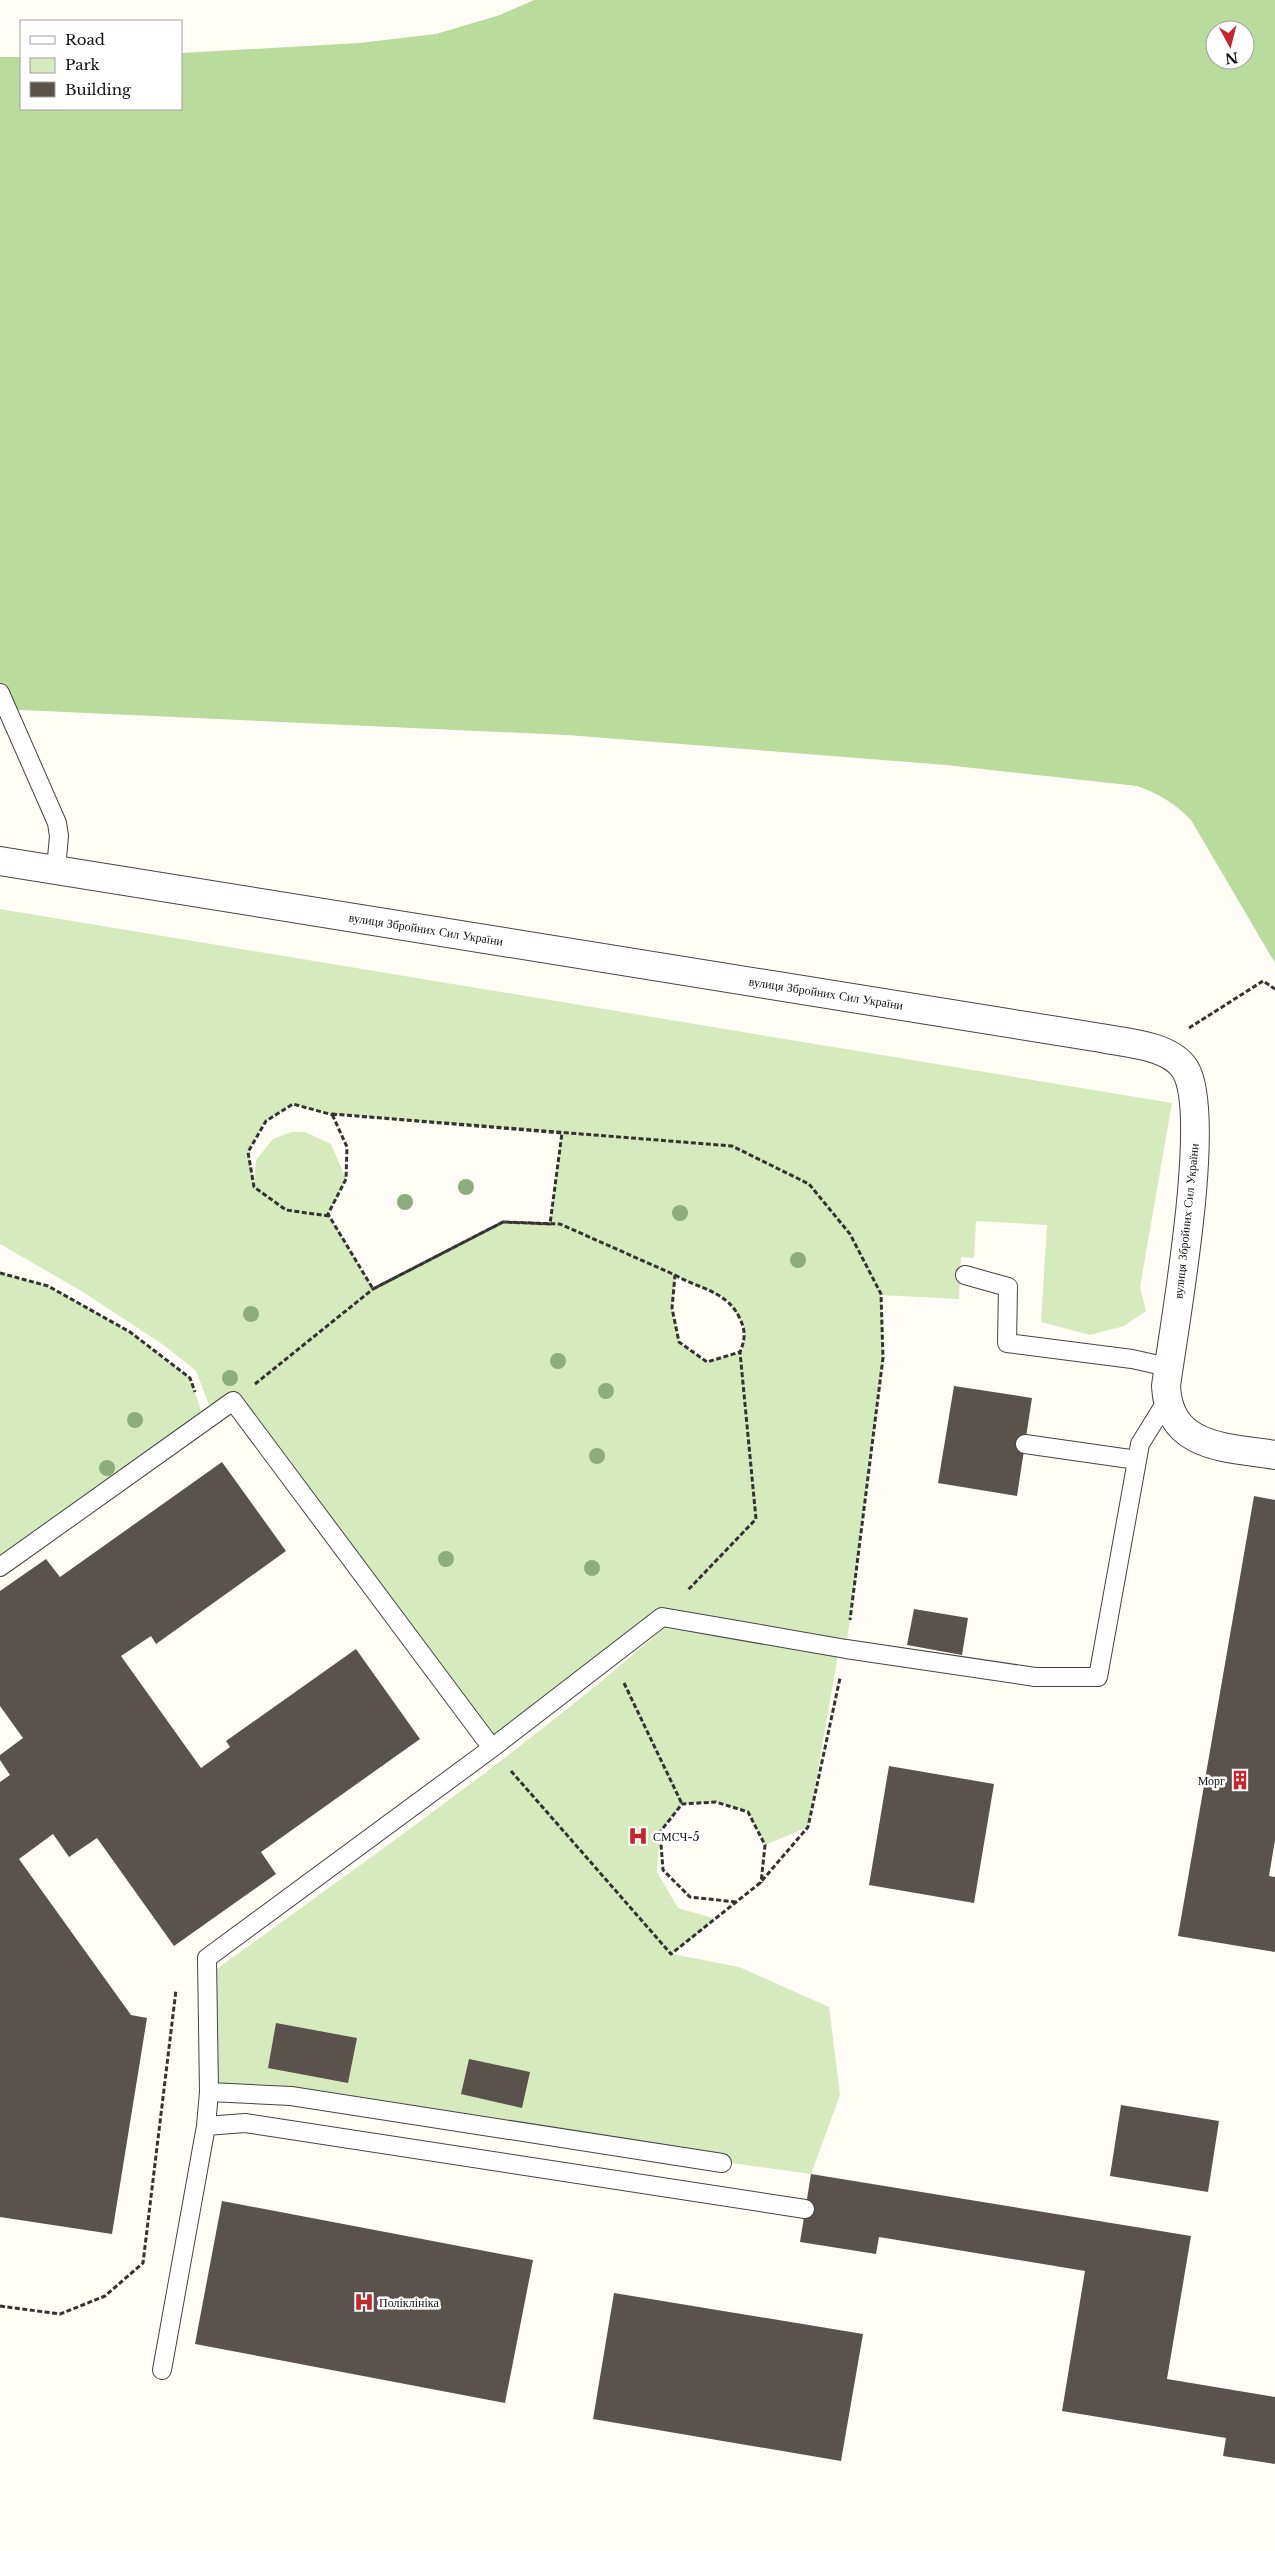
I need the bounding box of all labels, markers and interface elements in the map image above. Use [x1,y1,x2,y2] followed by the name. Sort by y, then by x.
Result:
[20,20,182,110] legend
[1205,20,1255,70] north arrow
[65,30,105,49] text: Road
[1224,48,1239,68] text: N
[65,55,101,74] text: Park
[65,80,132,99] text: Building
[348,909,505,949] street label: вулиця Збройних Сил України
[748,973,905,1013] street label: вулиця Збройних Сил України
[1170,1142,1202,1299] street label: вулиця Збройних Сил України
[1229,1769,1251,1791] building icon: Морг
[1198,1773,1225,1788] place label: Морг
[627,1825,649,1847] hospital icon: СМСЧ-5
[653,1829,700,1844] place label: СМСЧ-5
[353,2291,375,2313] hospital icon: Поліклініка
[379,2295,439,2310] place label: Поліклініка

